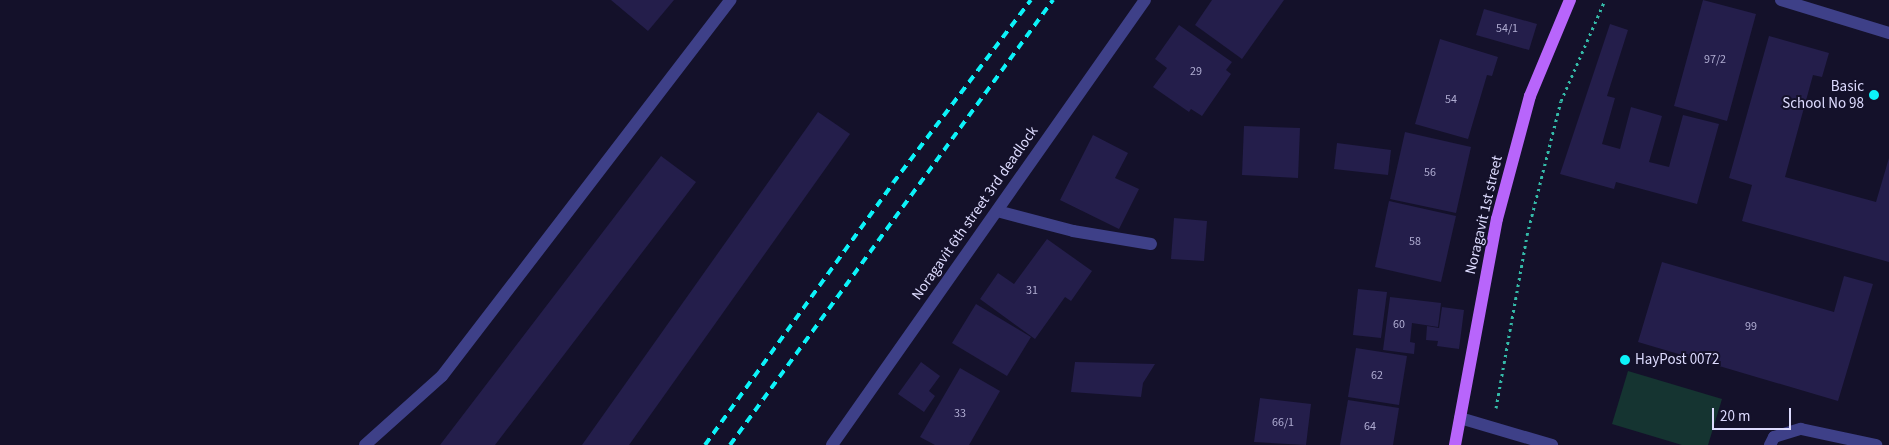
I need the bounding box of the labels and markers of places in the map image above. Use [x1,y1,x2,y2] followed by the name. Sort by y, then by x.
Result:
[1782,77,1864,112] place label: Basic School No 98
[1868,89,1880,101] marker: Basic School No 98
[1635,351,1719,369] place label: HayPost 0072
[1619,354,1631,366] marker: HayPost 0072

